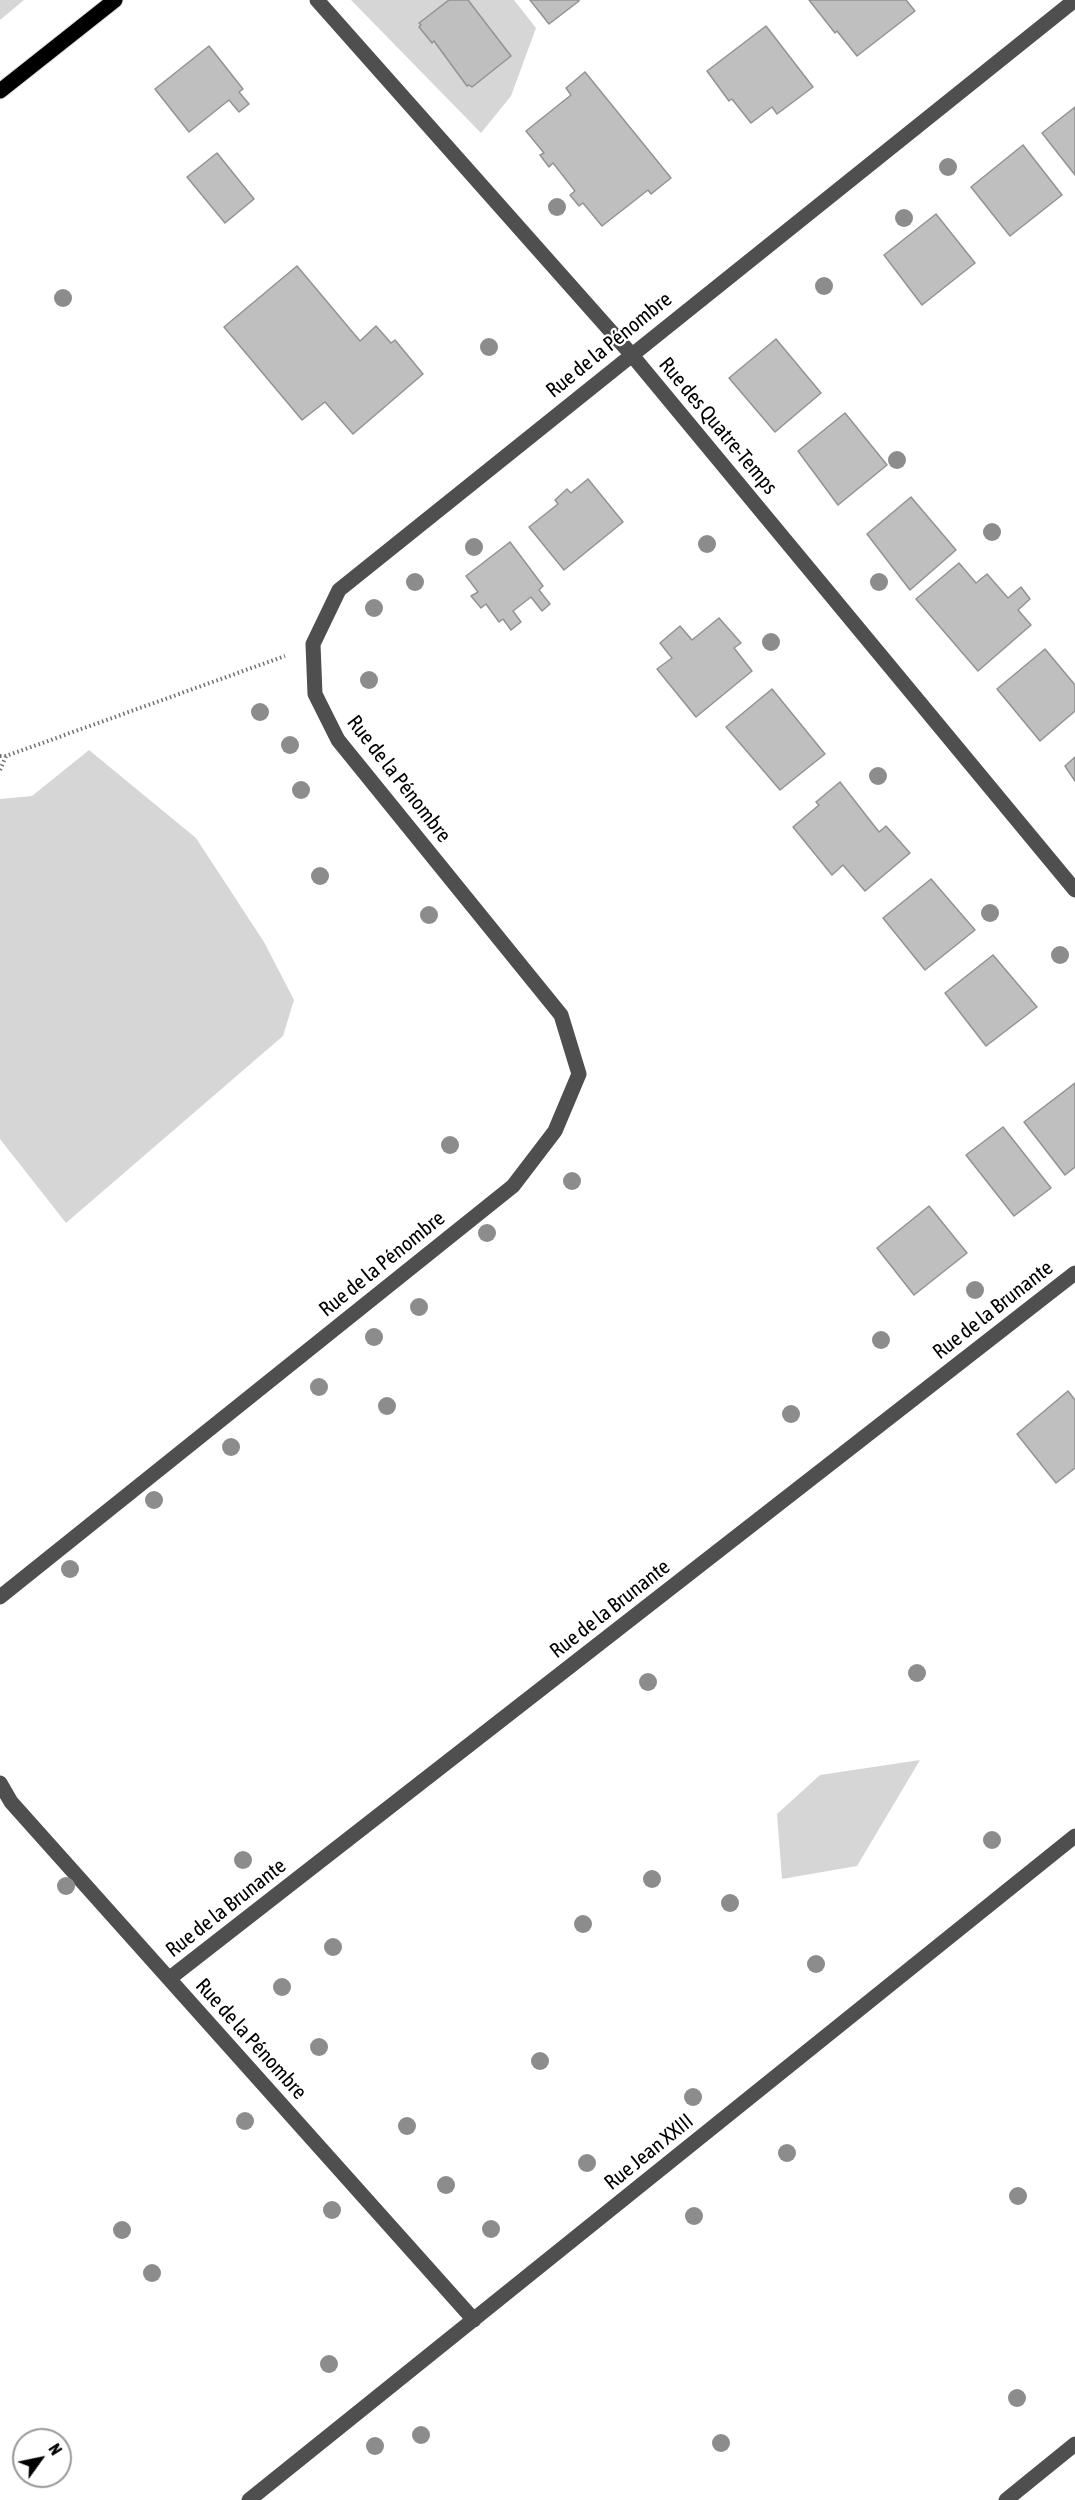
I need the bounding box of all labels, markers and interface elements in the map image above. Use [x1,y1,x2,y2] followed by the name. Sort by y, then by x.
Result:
[541,287,677,403] street label: Rue de la Pénombre
[653,352,783,500] street label: Rue des Quatre-Temps
[342,711,456,847] street label: Rue de la Pénombre
[314,1206,450,1322] street label: Rue de la Pénombre
[928,1255,1058,1365] street label: Rue de la Brunante
[545,1554,675,1664] street label: Rue de la Brunante
[161,1853,291,1963] street label: Rue de la Brunante
[190,1973,312,2105] street label: Rue de la Pénombre
[599,2109,699,2195] street label: Rue Jean XXIII
[12,2428,72,2488] north arrow
[45,2440,66,2458] text: N

